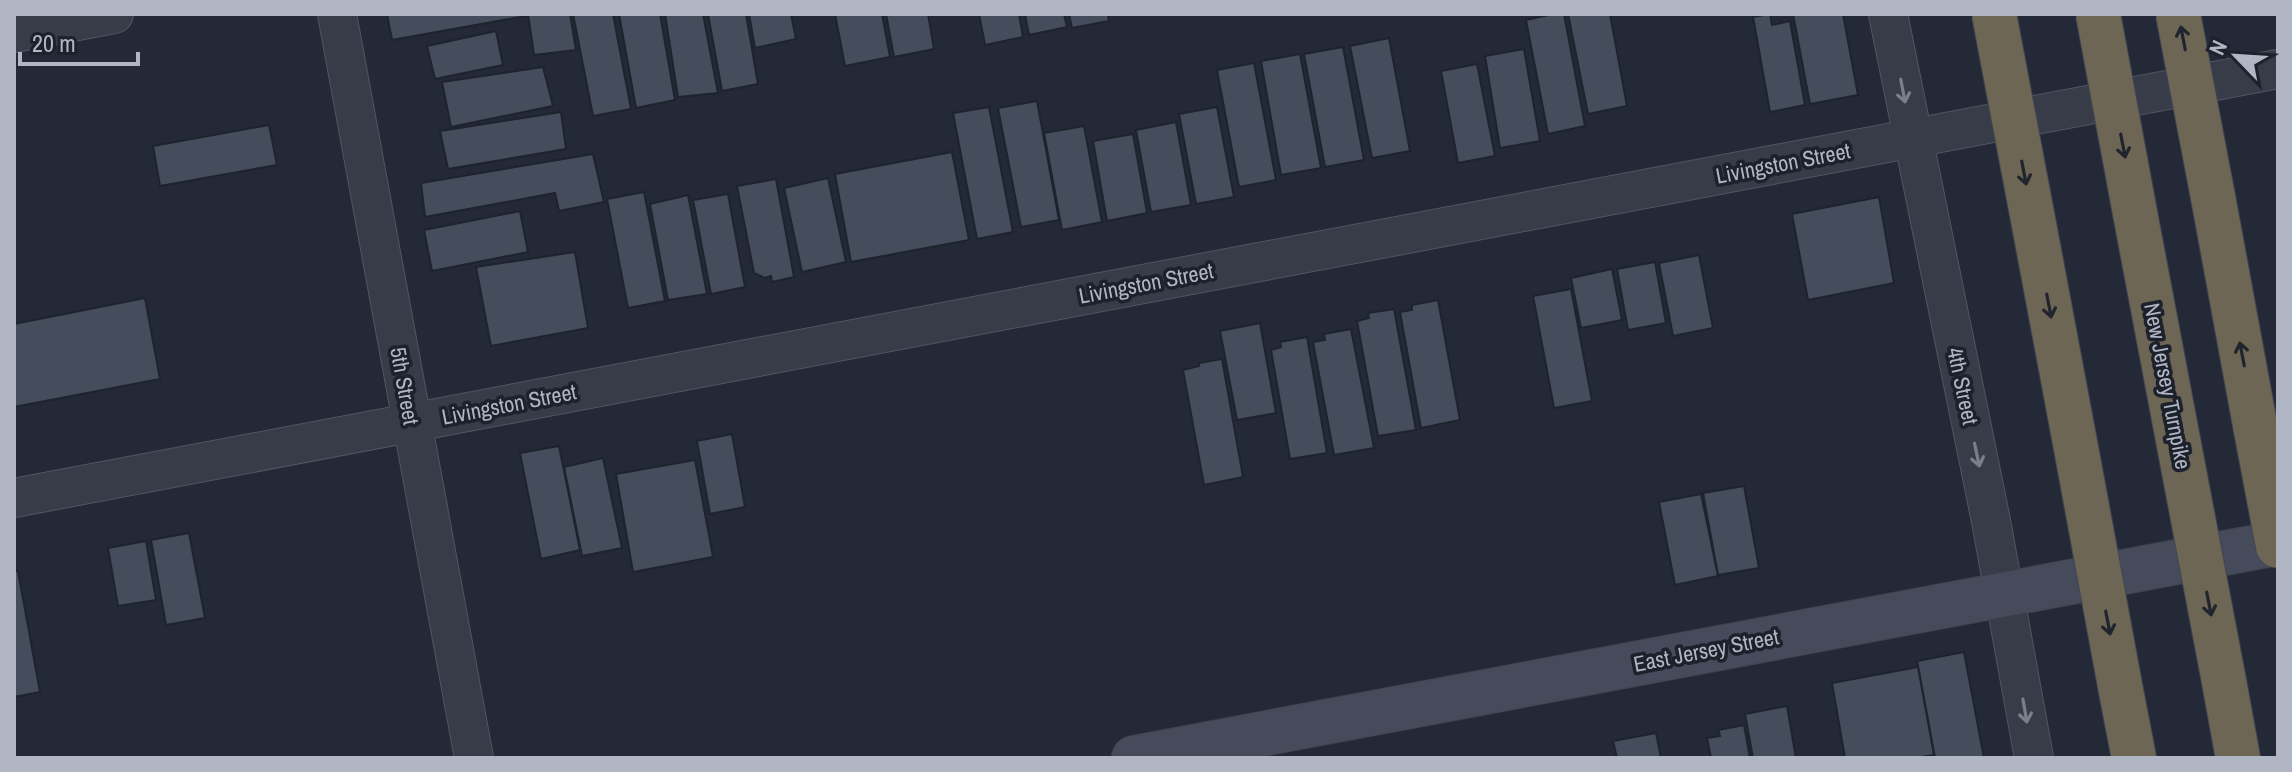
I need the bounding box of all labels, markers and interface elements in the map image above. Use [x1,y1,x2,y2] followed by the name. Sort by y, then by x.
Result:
[20,16,138,66] scale bar
[2196,16,2276,96] north arrow
[2174,25,2189,51] one-way arrow
[32,27,76,59] text: 20 m
[2202,35,2234,60] text: N
[1896,77,1911,103] one-way arrow
[2116,132,2131,158] one-way arrow
[1713,135,1853,191] street label: Livingston Street
[2017,160,2032,185] one-way arrow
[1076,255,1216,311] street label: Livingston Street
[2042,293,2057,318] one-way arrow
[2137,300,2199,472] street label: New Jersey Turnpike
[2234,341,2249,367] one-way arrow
[383,345,427,427] street label: 5th Street
[1940,345,1986,427] street label: 4th Street
[439,376,579,432] street label: Livingston Street
[1970,442,1985,467] one-way arrow
[2203,591,2218,616] one-way arrow
[2102,610,2117,636] one-way arrow
[1631,621,1781,679] street label: East Jersey Street
[2019,697,2034,723] one-way arrow

